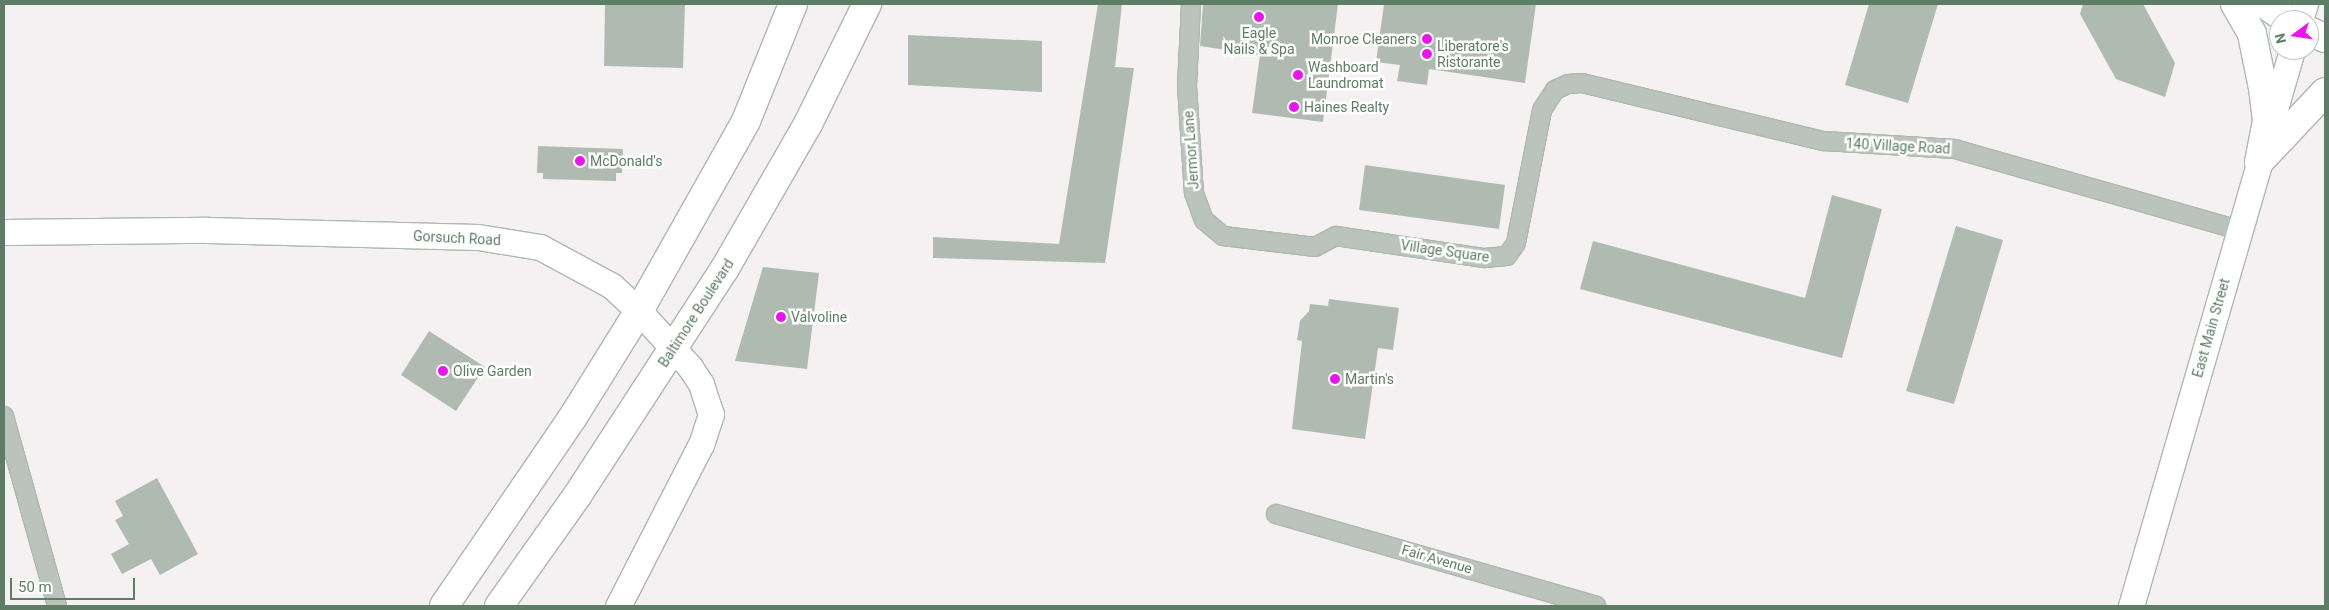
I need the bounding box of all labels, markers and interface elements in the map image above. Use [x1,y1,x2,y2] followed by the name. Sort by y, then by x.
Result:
[2269,10,2319,60] north arrow
[1253,11,1265,23] marker: Eagle Nails & Spa
[1223,25,1295,58] place label: Eagle Nails & Spa
[1311,31,1417,47] place label: Monroe Cleaners
[2271,32,2289,45] text: N
[1421,33,1433,45] marker: Monroe Cleaners
[1437,38,1509,70] place label: Liberatore's Ristorante
[1421,48,1433,60] marker: Liberatore's Ristorante
[1308,59,1384,92] place label: Washboard Laundromat
[1292,69,1304,81] marker: Washboard Laundromat
[1304,99,1389,115] place label: Haines Realty
[1288,101,1300,113] marker: Haines Realty
[1180,110,1202,190] street label: Jermor Lane
[1845,135,1951,157] street label: 140 Village Road
[590,153,662,169] place label: McDonald's
[574,155,586,167] marker: McDonald's
[413,227,501,249] street label: Gorsuch Road
[1400,236,1490,266] street label: Village Square
[655,256,737,370] street label: Baltimore Boulevard
[2189,277,2233,379] street label: East Main Street
[791,309,847,325] place label: Valvoline
[775,311,787,323] marker: Valvoline
[453,363,532,379] place label: Olive Garden
[437,365,449,377] marker: Olive Garden
[1345,371,1394,387] place label: Martin's
[1329,373,1341,385] marker: Martin's
[1400,541,1474,577] street label: Fair Avenue
[12,568,138,600] scale bar
[18,578,52,596] text: 50 m

